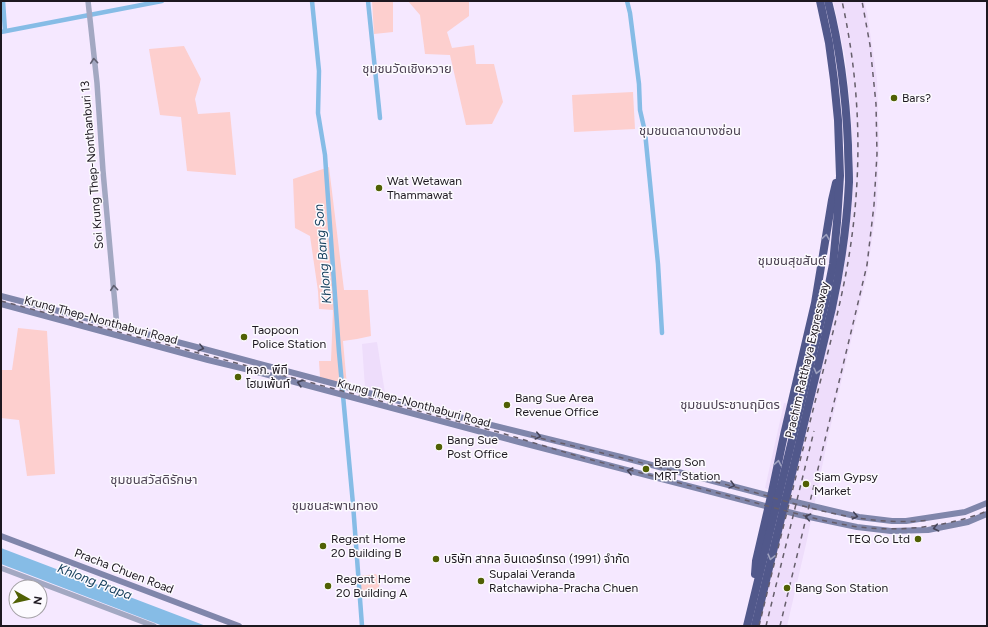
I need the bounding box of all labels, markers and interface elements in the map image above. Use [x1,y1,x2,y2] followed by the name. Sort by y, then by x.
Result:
[90,58,99,64] one-way arrow
[362,61,452,76] district label: ชุมชนวัดเชิงหวาย
[78,80,106,250] street label: Soi Krung Thep-Nonthanburi 13
[902,91,931,105] place label: Bars?
[889,93,899,103] marker: Bars?
[639,123,741,138] district label: ชุมชนตลาดบางซ่อน
[387,174,462,202] place label: Wat Wetawan Thammawat
[374,183,384,193] marker: Wat Wetawan Thammawat
[311,203,334,304] water label: Khlong Bang Son
[821,234,830,240] one-way arrow
[758,253,826,268] district label: ชุมชนสุขสันต์
[782,280,832,440] street label: Prachim Ratthaya Expressway
[109,285,118,291] one-way arrow
[23,293,179,347] street label: Krung Thep-Nonthaburi Road
[252,323,326,351] place label: Taopoon Police Station
[239,332,249,342] marker: Taopoon Police Station
[198,344,205,352] one-way arrow
[246,363,290,391] place label: หจก. พีที โฮมเพ้นท์
[813,367,822,374] one-way arrow
[233,372,243,382] marker: หจก. พีที โฮมเพ้นท์
[336,376,492,430] street label: Krung Thep-Nonthaburi Road
[297,380,303,388] one-way arrow
[515,391,599,419] place label: Bang Sue Area Revenue Office
[680,397,780,412] district label: ชุมชนประชานฤมิตร
[502,400,512,410] marker: Bang Sue Area Revenue Office
[534,431,541,440] one-way arrow
[447,433,508,461] place label: Bang Sue Post Office
[434,442,444,452] marker: Bang Sue Post Office
[654,455,720,483] place label: Bang Son MRT Station
[773,460,782,466] one-way arrow
[641,464,651,474] marker: Bang Son MRT Station
[627,467,634,476] one-way arrow
[814,470,879,498] place label: Siam Gypsy Market
[110,472,198,487] district label: ชุมชนสวัสดิรักษา
[801,479,811,489] marker: Siam Gypsy Market
[728,480,735,489] one-way arrow
[292,498,378,513] district label: ชุมชนสะพานทอง
[852,511,859,519] one-way arrow
[805,513,811,521] one-way arrow
[933,524,939,532] one-way arrow
[331,532,406,560] place label: Regent Home 20 Building B
[848,532,910,546] place label: TEQ Co Ltd
[913,534,923,544] marker: TEQ Co Ltd
[318,541,328,551] marker: Regent Home 20 Building B
[72,546,176,596] street label: Pracha Chuen Road
[444,552,630,566] place label: บริษัท สากล อินเตอร์เทรด (1991) จำกัด
[431,554,441,564] marker: บริษัท สากล อินเตอร์เทรด (1991) จำกัด
[768,554,776,560] one-way arrow
[55,560,135,603] water label: Khlong Prapa
[489,567,638,595] place label: Supalai Veranda Ratchawipha-Pracha Chuen
[336,572,411,600] place label: Regent Home 20 Building A
[476,576,486,586] marker: Supalai Veranda Ratchawipha-Pracha Chuen
[8,579,48,619] north arrow
[323,581,333,591] marker: Regent Home 20 Building A
[795,581,888,595] place label: Bang Son Station
[782,583,792,593] marker: Bang Son Station
[30,595,44,605] text: N

